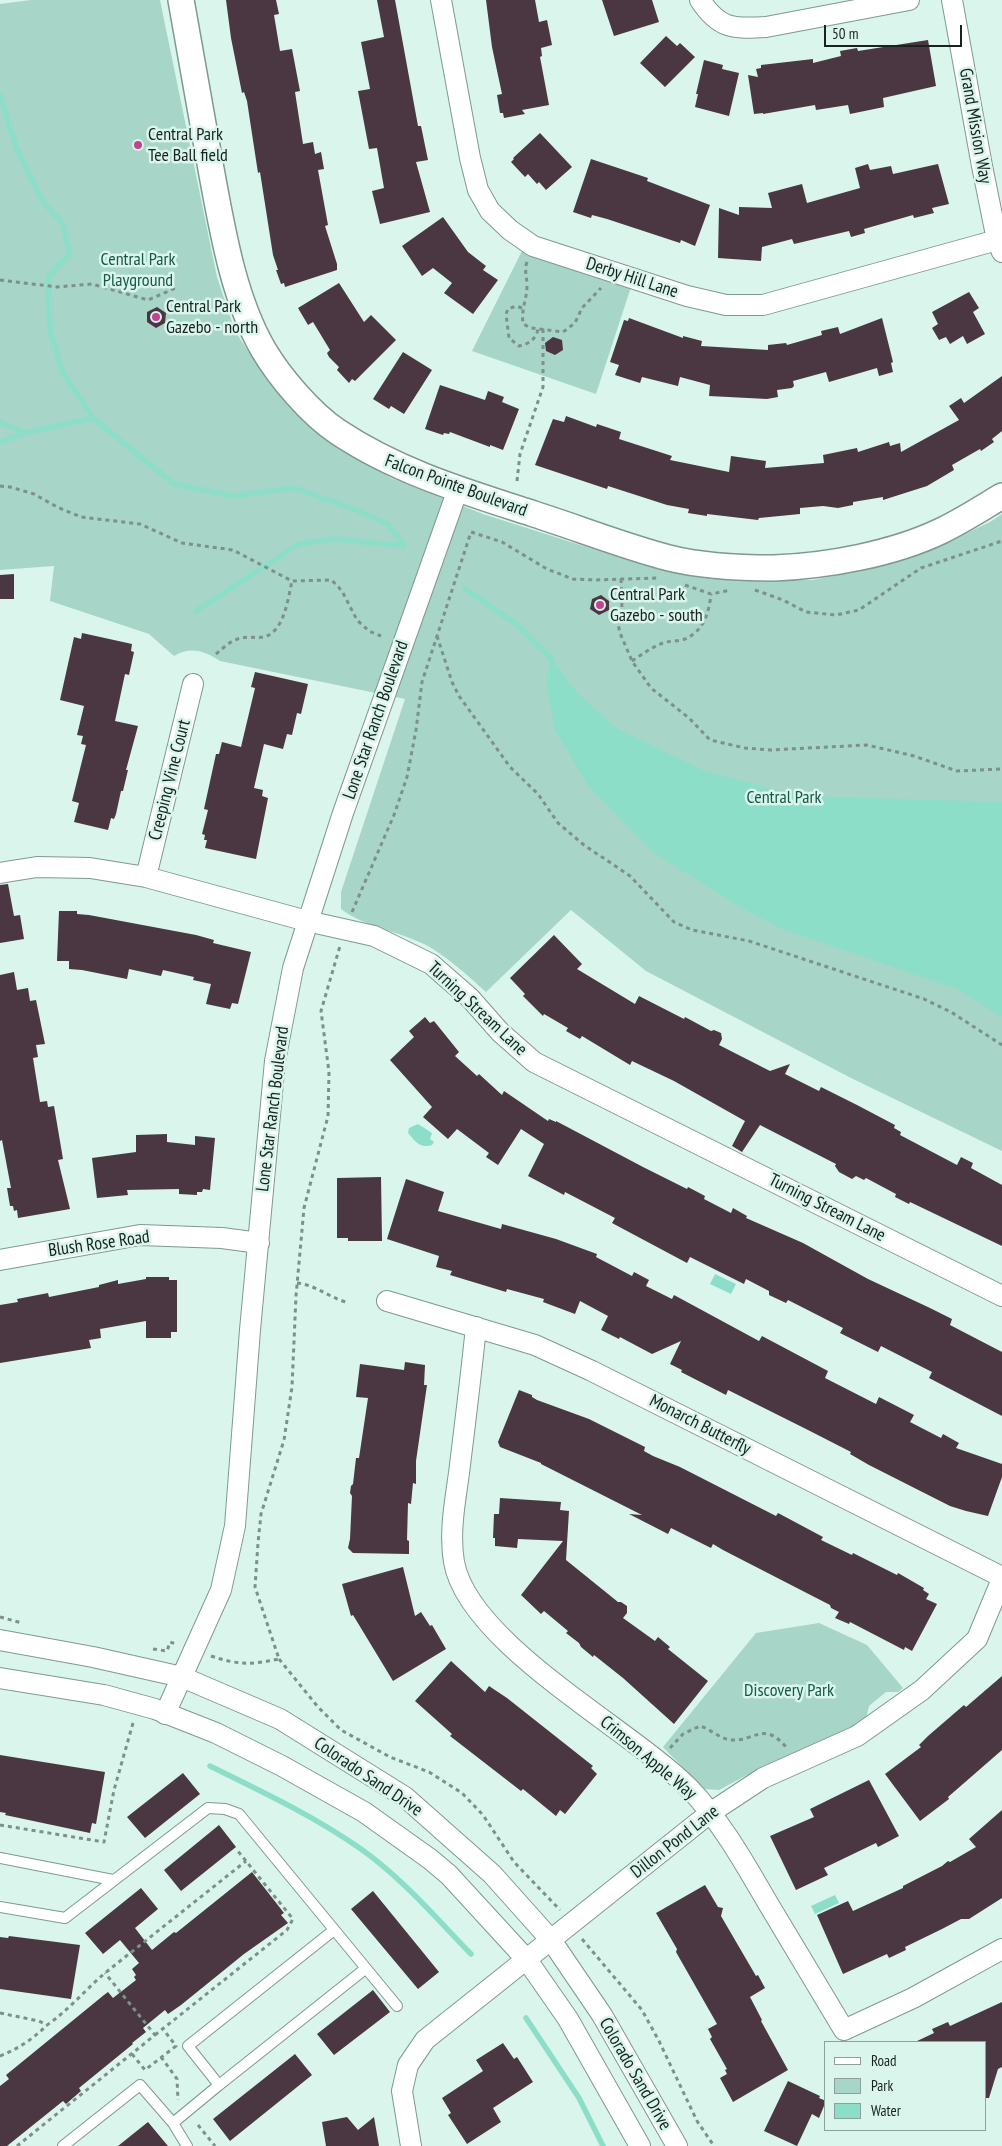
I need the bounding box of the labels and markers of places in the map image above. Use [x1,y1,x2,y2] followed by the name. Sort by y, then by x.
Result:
[148,124,228,166] place label: Central Park Tee Ball field
[132,139,144,151] marker: Central Park Tee Ball field
[166,296,258,338] place label: Central Park Gazebo - north
[150,311,162,323] marker: Central Park Gazebo - north
[610,584,703,626] place label: Central Park Gazebo - south
[594,599,606,611] marker: Central Park Gazebo - south

